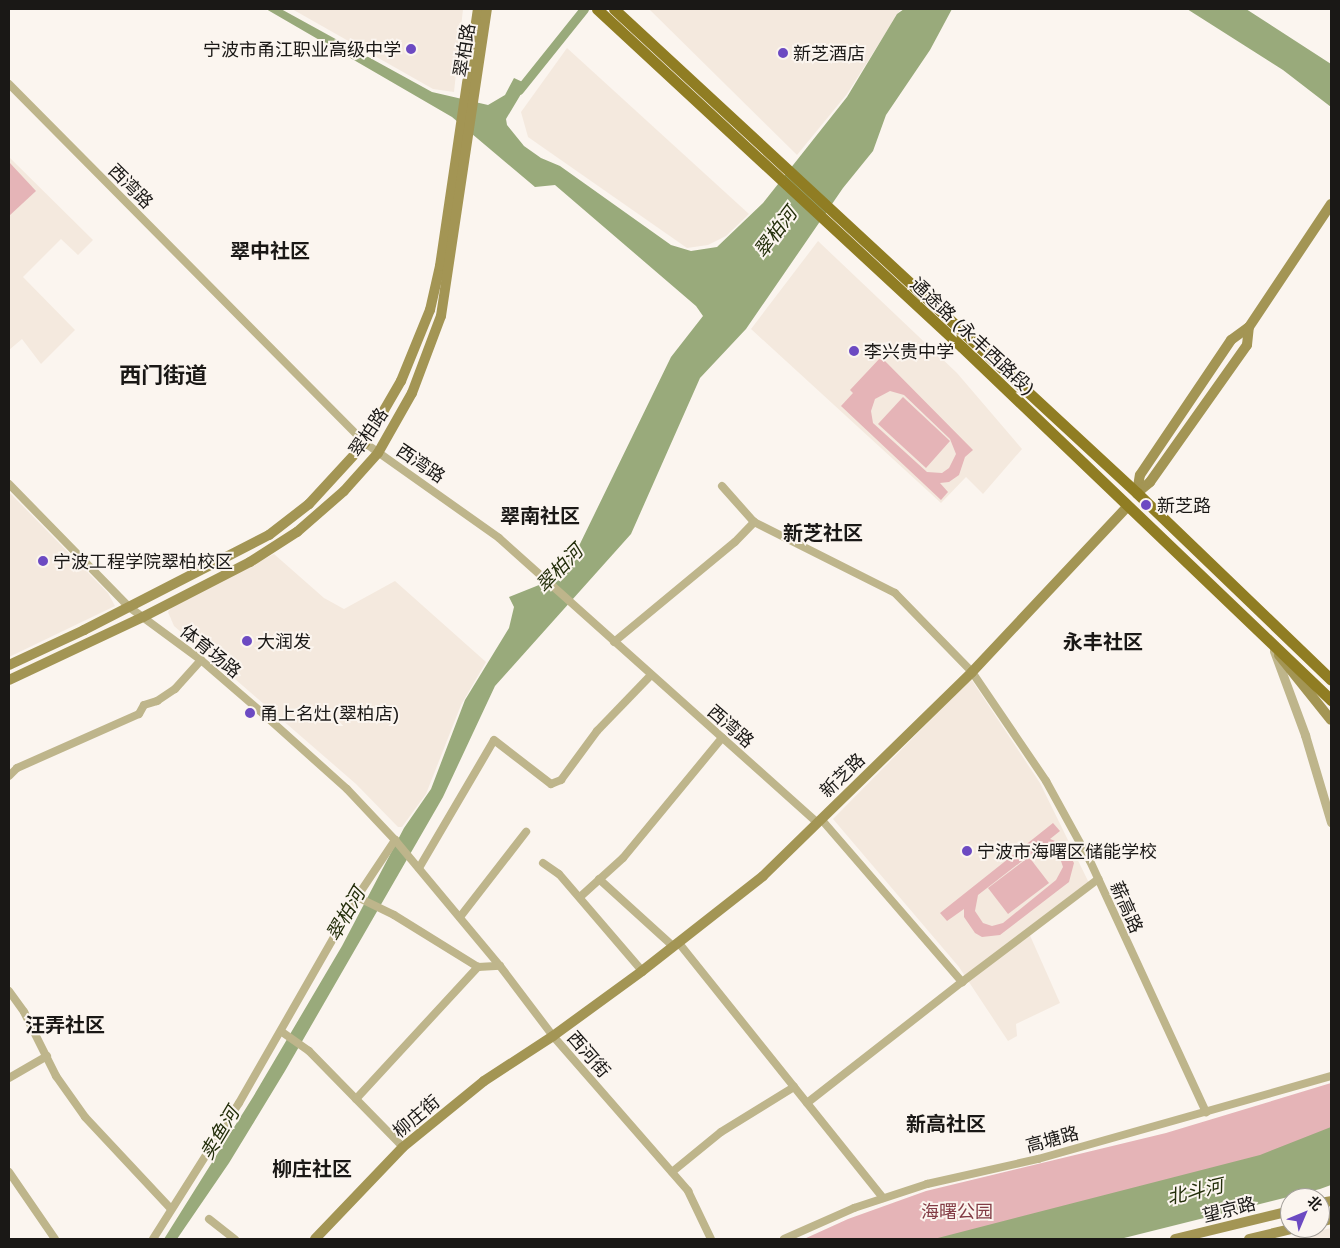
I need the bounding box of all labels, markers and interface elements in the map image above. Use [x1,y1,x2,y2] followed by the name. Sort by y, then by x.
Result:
[449,22,479,78] street label: 翠柏路
[203,38,401,60] place label: 宁波市甬江职业高级中学
[793,42,865,64] place label: 新芝酒店
[405,43,417,55] marker: 宁波市甬江职业高级中学
[777,47,789,59] marker: 新芝酒店
[104,159,158,213] street label: 西湾路
[749,202,801,262] water label: 翠柏河
[230,238,310,262] district label: 翠中社区
[906,273,1040,399] street label: 通途路 (永丰西路段)
[864,340,954,362] place label: 李兴贵中学
[848,345,860,357] marker: 李兴贵中学
[119,362,207,388] district label: 西门街道
[344,404,392,460] street label: 翠柏路
[393,439,449,487] street label: 西湾路
[1157,494,1211,516] place label: 新芝路
[1139,498,1153,512] marker: 新芝路
[500,503,580,527] district label: 翠南社区
[783,520,863,544] district label: 新芝社区
[531,540,587,596] water label: 翠柏河
[53,550,233,572] place label: 宁波工程学院翠柏校区
[37,555,49,567] marker: 宁波工程学院翠柏校区
[176,620,246,682] street label: 体育场路
[1063,629,1143,653] district label: 永丰社区
[257,630,311,652] place label: 大润发
[241,635,253,647] marker: 大润发
[704,700,758,752] street label: 西湾路
[260,702,400,724] place label: 甬上名灶(翠柏店)
[244,707,256,719] marker: 甬上名灶(翠柏店)
[815,748,869,802] street label: 新芝路
[977,840,1157,862] place label: 宁波市海曙区储能学校
[961,845,973,857] marker: 宁波市海曙区储能学校
[1106,878,1148,936] street label: 薪高路
[321,884,369,944] water label: 翠柏河
[25,1012,105,1036] district label: 汪弄社区
[563,1027,615,1081] street label: 西河街
[388,1090,444,1142] street label: 柳庄街
[195,1103,243,1163] water label: 卖鱼河
[906,1111,986,1135] district label: 新高社区
[1023,1122,1081,1156] street label: 高塘路
[272,1156,352,1180] district label: 柳庄社区
[1165,1173,1225,1209] water label: 北斗河
[1280,1188,1330,1238] north arrow
[1200,1192,1258,1226] street label: 望京路
[1304,1192,1326,1214] text: 北
[921,1200,993,1222] park label: 海曙公园

